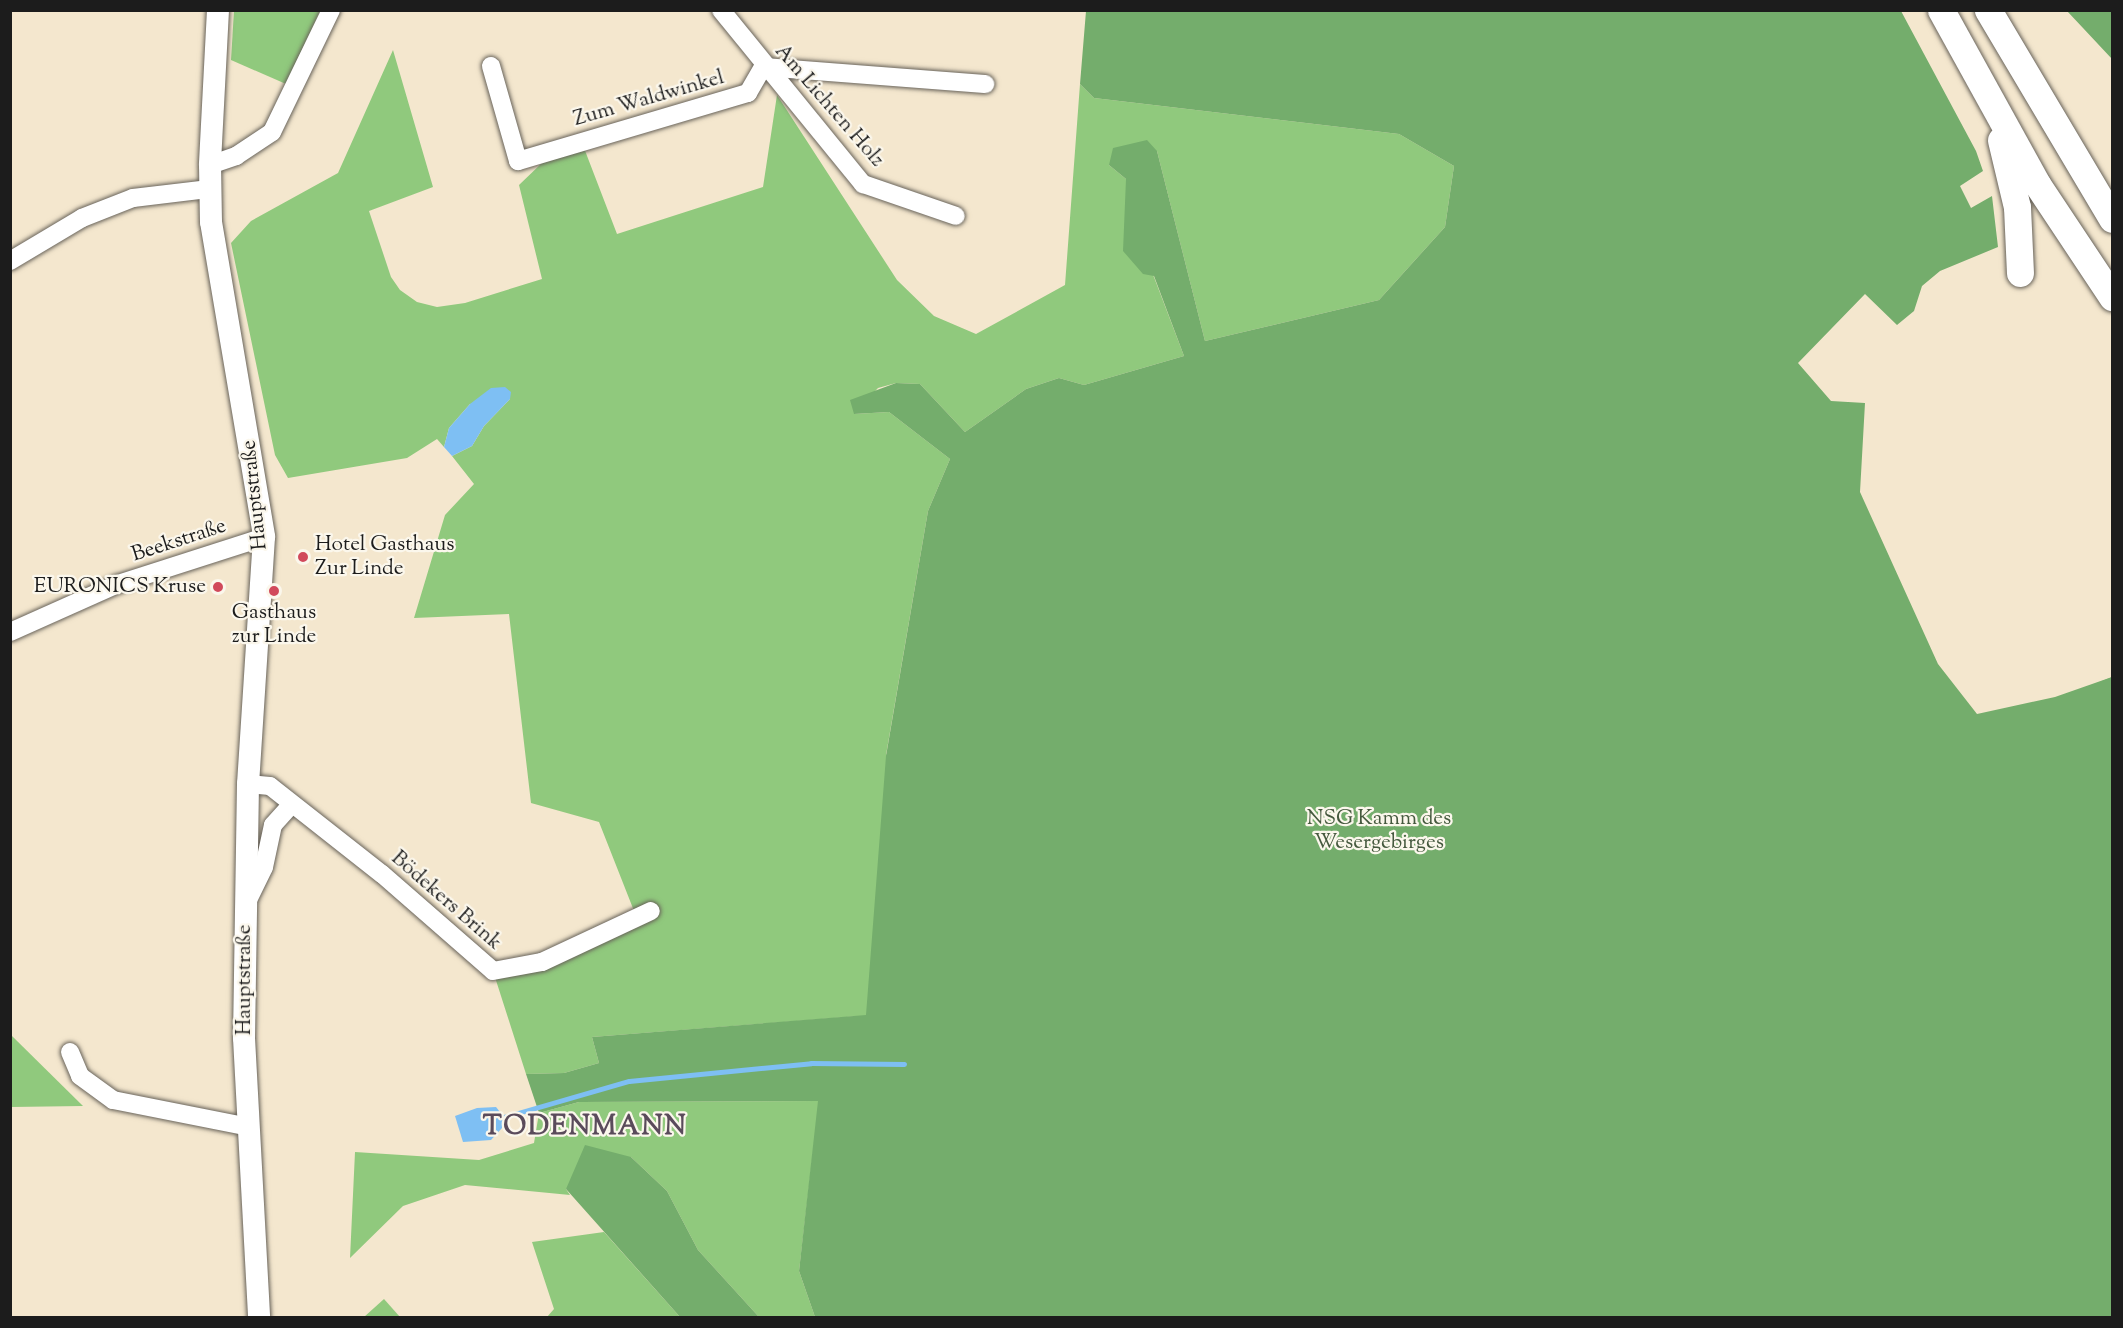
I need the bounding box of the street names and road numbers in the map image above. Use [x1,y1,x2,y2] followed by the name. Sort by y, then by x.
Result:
[769,39,889,173] street label: Am Lichten Holz
[571,65,727,133] street label: Zum Waldwinkel
[237,439,273,551] street label: Hauptstraße
[129,514,229,568] street label: Beekstraße
[386,846,506,956] street label: Bödekers Brink
[232,925,258,1035] street label: Hauptstraße

